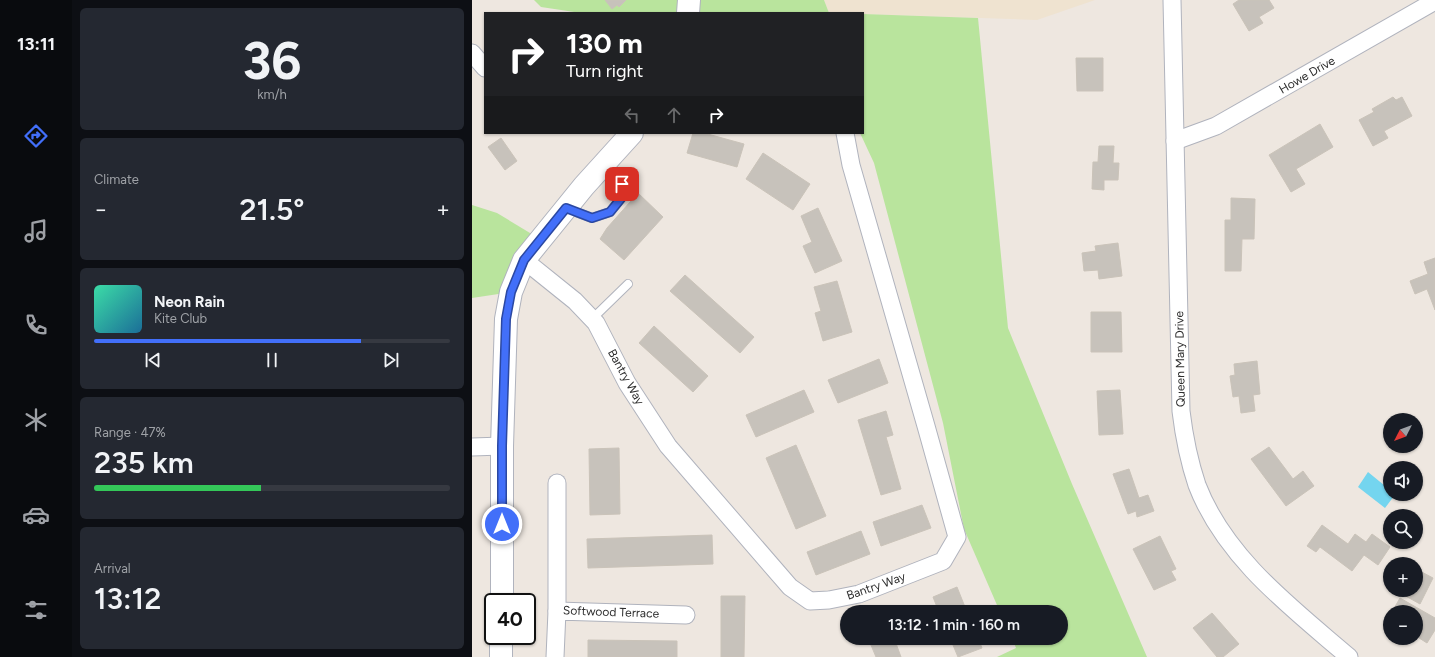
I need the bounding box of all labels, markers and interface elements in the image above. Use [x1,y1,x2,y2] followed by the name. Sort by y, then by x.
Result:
[566,26,643,60] text: 130 m
[500,28,552,80] icon: right
[242,30,302,92] text: 36
[17,33,55,55] text: 13:11
[1276,53,1338,97] street label: Howe Drive
[566,60,643,82] text: Turn right
[257,87,287,102] text: km/h
[621,104,643,126] icon: left
[663,104,685,126] icon: ahead
[705,104,727,126] icon: right
[22,122,50,150] icon: directions
[605,167,639,201] pin
[94,172,139,187] text: Climate
[611,173,633,195] icon: arrive
[239,191,305,228] text: 21.5°
[94,196,108,223] text: −
[436,196,450,223] text: +
[22,217,50,245] icon: music
[154,293,225,311] text: Neon Rain
[1172,310,1188,407] street label: Queen Mary Drive
[22,311,50,339] icon: phone
[154,311,207,326] text: Kite Club
[605,347,647,408] street label: Bantry Way
[142,349,164,371] icon: previous
[261,349,283,371] icon: pause
[380,349,402,371] icon: next
[22,406,50,434] icon: climate
[1383,413,1423,453] north arrow
[1383,413,1423,645] map controls
[94,425,166,440] text: Range · 47%
[94,444,194,481] text: 235 km
[1383,461,1423,501] button: sound
[22,501,50,529] icon: car
[481,503,523,545] position arrow
[1383,509,1423,549] button: search
[1383,557,1423,597] button: +
[94,561,131,576] text: Arrival
[845,569,908,603] street label: Bantry Way
[94,580,161,617] text: 13:12
[484,593,536,645] speed limit sign: 40
[22,596,50,624] icon: filters
[563,603,660,621] street label: Softwood Terrace
[1383,605,1423,645] button: −
[888,616,1020,634] text: 13:12 · 1 min · 160 m

